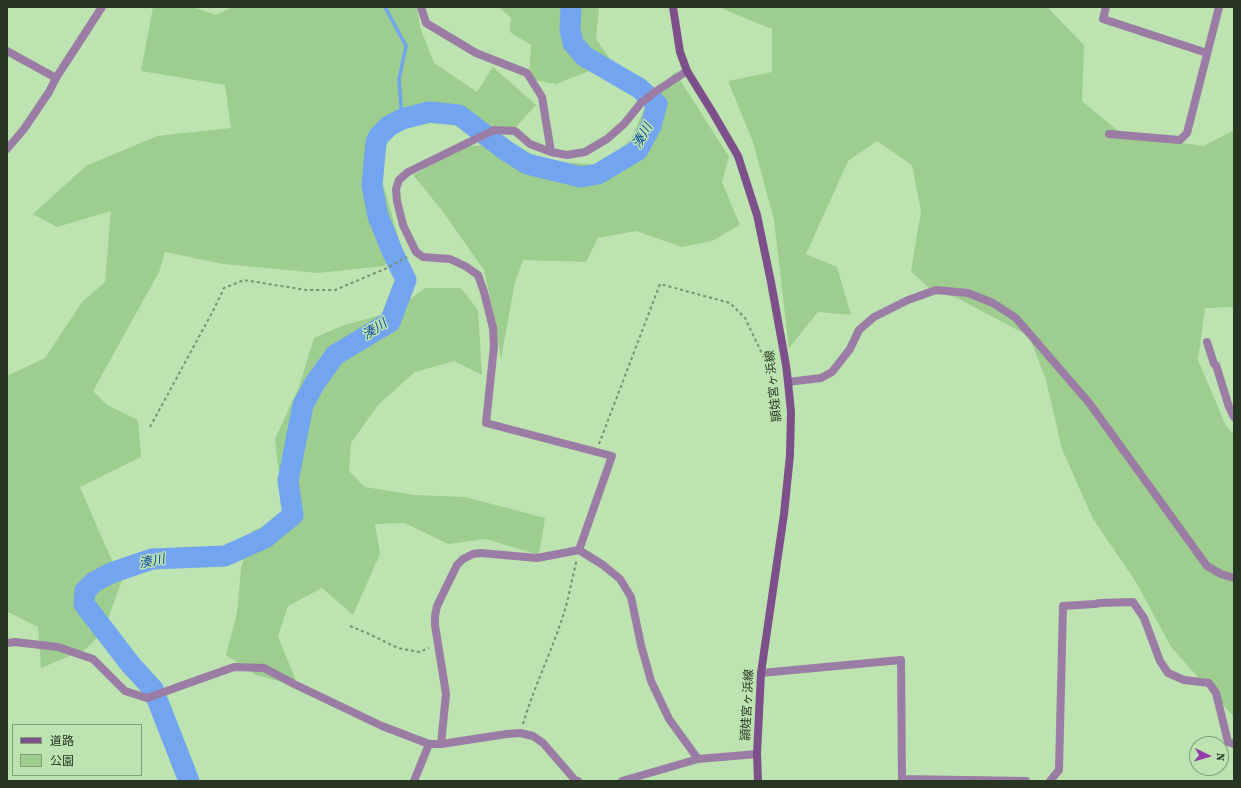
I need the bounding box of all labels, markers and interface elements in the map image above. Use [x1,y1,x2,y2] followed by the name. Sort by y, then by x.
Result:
[630,121,656,151] water label: 湊川
[360,316,390,344] water label: 湊川
[763,349,785,423] street label: 頴娃宮ヶ浜線
[138,552,166,572] water label: 湊川
[739,669,757,741] street label: 頴娃宮ヶ浜線
[12,724,142,776] legend
[50,733,74,749] text: 道路
[1189,736,1229,776] north arrow
[1213,752,1228,762] text: N
[50,753,74,769] text: 公園

